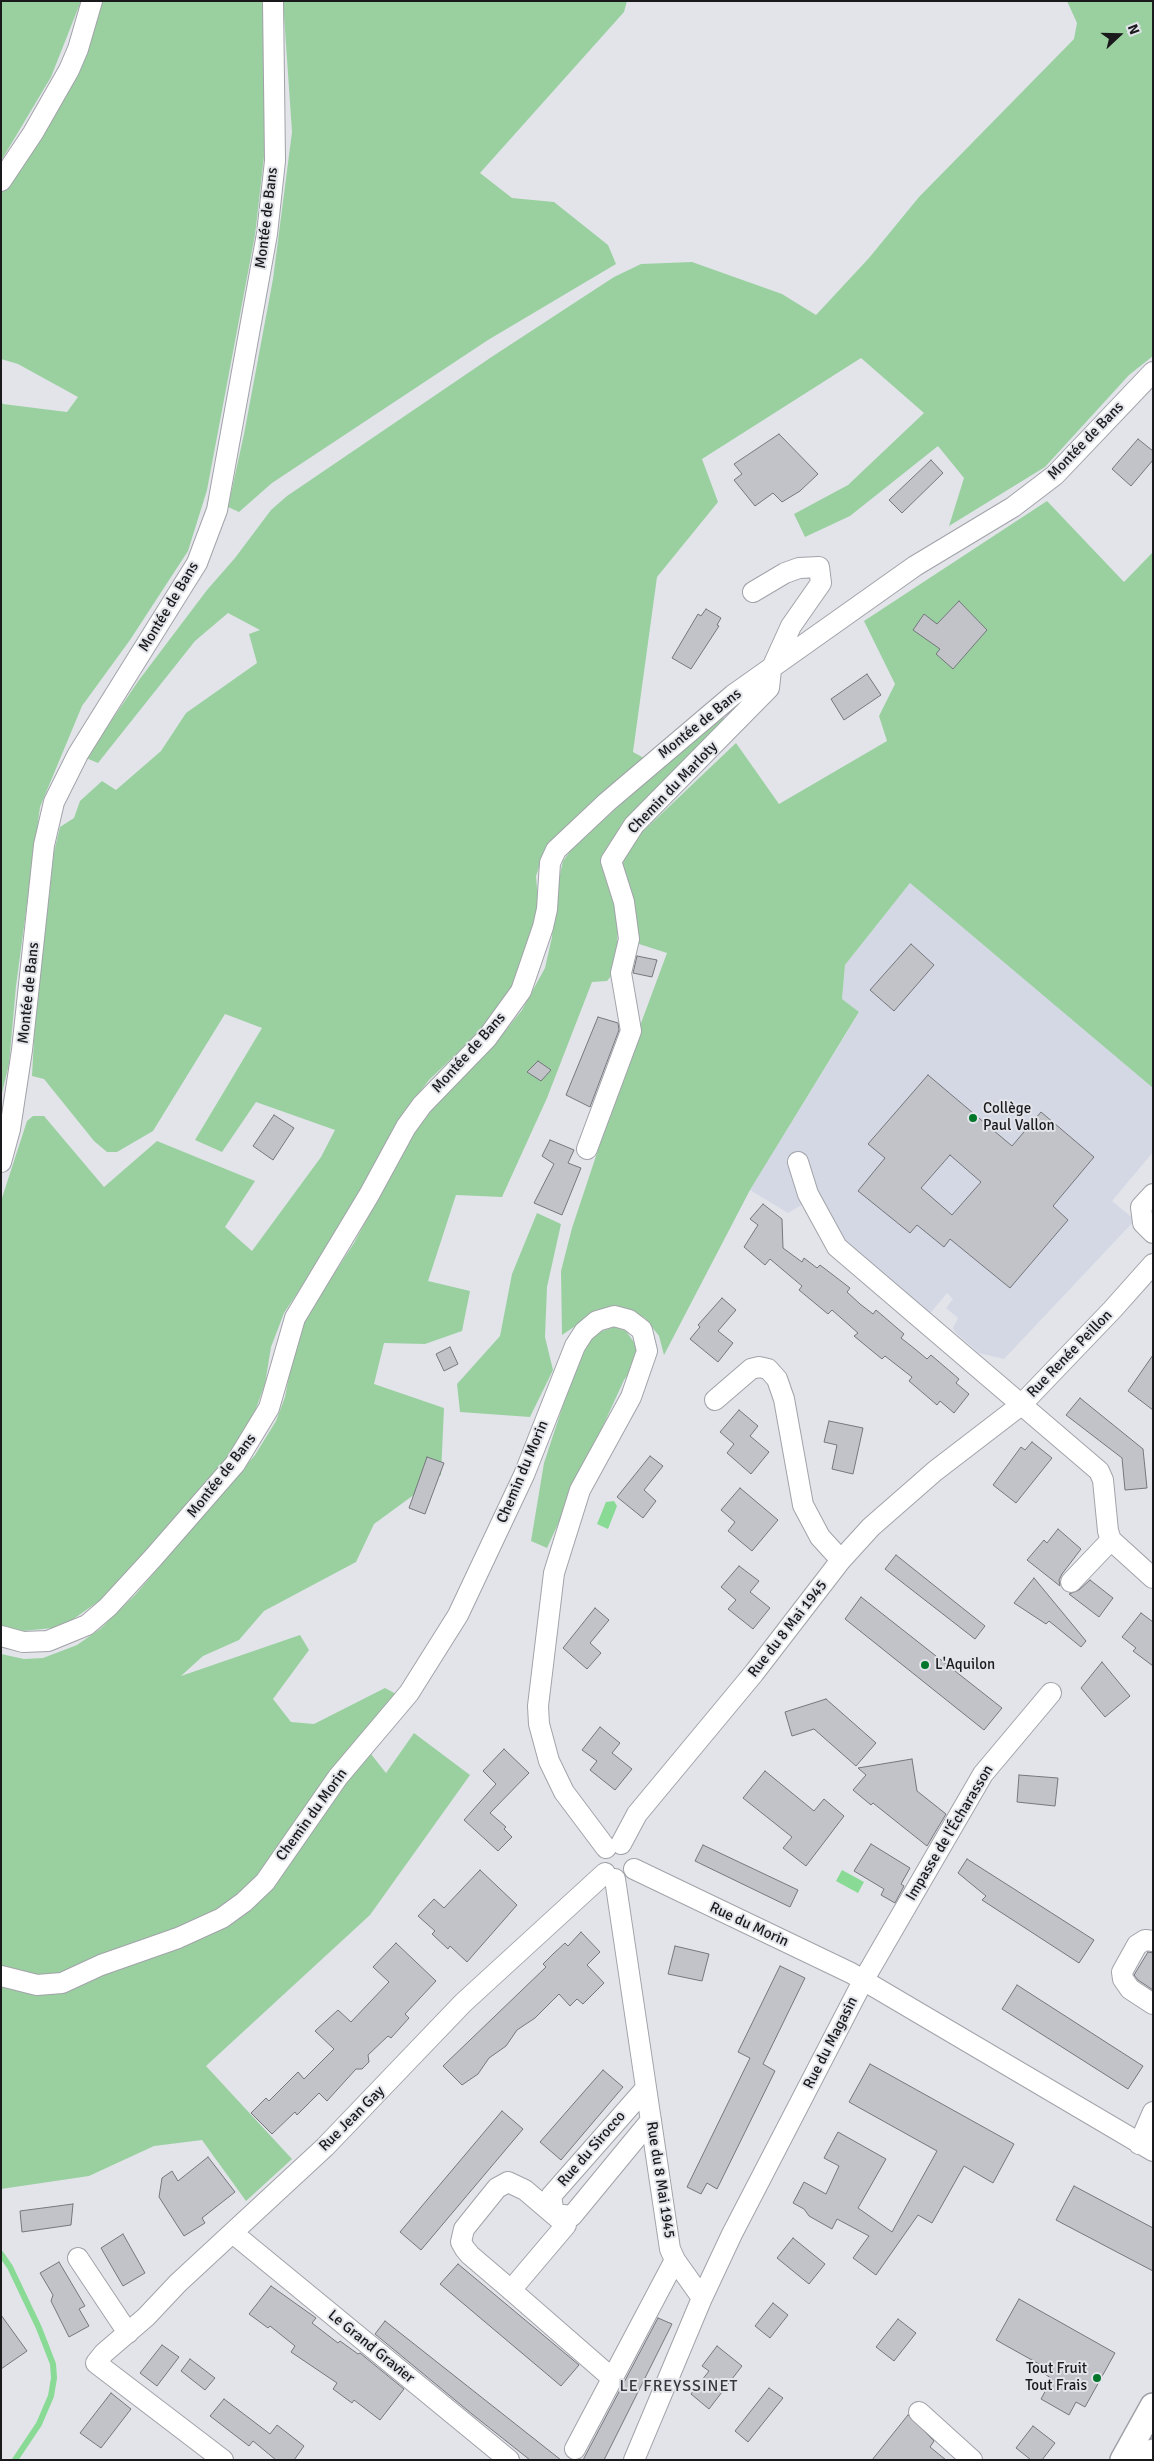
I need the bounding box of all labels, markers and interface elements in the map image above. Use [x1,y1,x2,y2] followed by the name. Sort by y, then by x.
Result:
[1094,10,1144,60] north arrow
[1124,22,1143,37] text: N
[252,166,282,270] street label: Montée de Bans
[1044,398,1128,484] street label: Montée de Bans
[135,559,203,655] street label: Montée de Bans
[655,685,745,763] street label: Montée de Bans
[624,738,722,838] street label: Chemin du Marloty
[15,941,43,1045] street label: Montée de Bans
[428,1009,510,1097] street label: Montée de Bans
[983,1100,1055,1135] place label: Collège Paul Vallon
[967,1112,979,1124] marker: Collège Paul Vallon
[1024,1307,1116,1401] street label: Rue Renée Peillon
[493,1418,553,1526] street label: Chemin du Morin
[184,1430,260,1522] street label: Montée de Bans
[745,1577,831,1681] street label: Rue du 8 Mai 1945
[935,1656,995,1674] place label: L'Aquilon
[919,1659,931,1671] marker: L'Aquilon
[902,1762,998,1904] street label: Impasse de l'Écharasson
[273,1765,351,1865] street label: Chemin du Morin
[707,1899,791,1951] street label: Rue du Morin
[800,1994,862,2092] street label: Rue du Magasin
[316,2083,388,2155] street label: Rue Jean Gay
[554,2108,630,2190] street label: Rue du Sirocco
[642,2120,678,2240] street label: Rue du 8 Mai 1945
[324,2306,418,2388] street label: Le Grand Gravier
[1025,2360,1087,2395] place label: Tout Fruit Tout Frais
[1091,2372,1103,2384] marker: Tout Fruit Tout Frais
[618,2377,740,2397] district label: LE FREYSSINET

